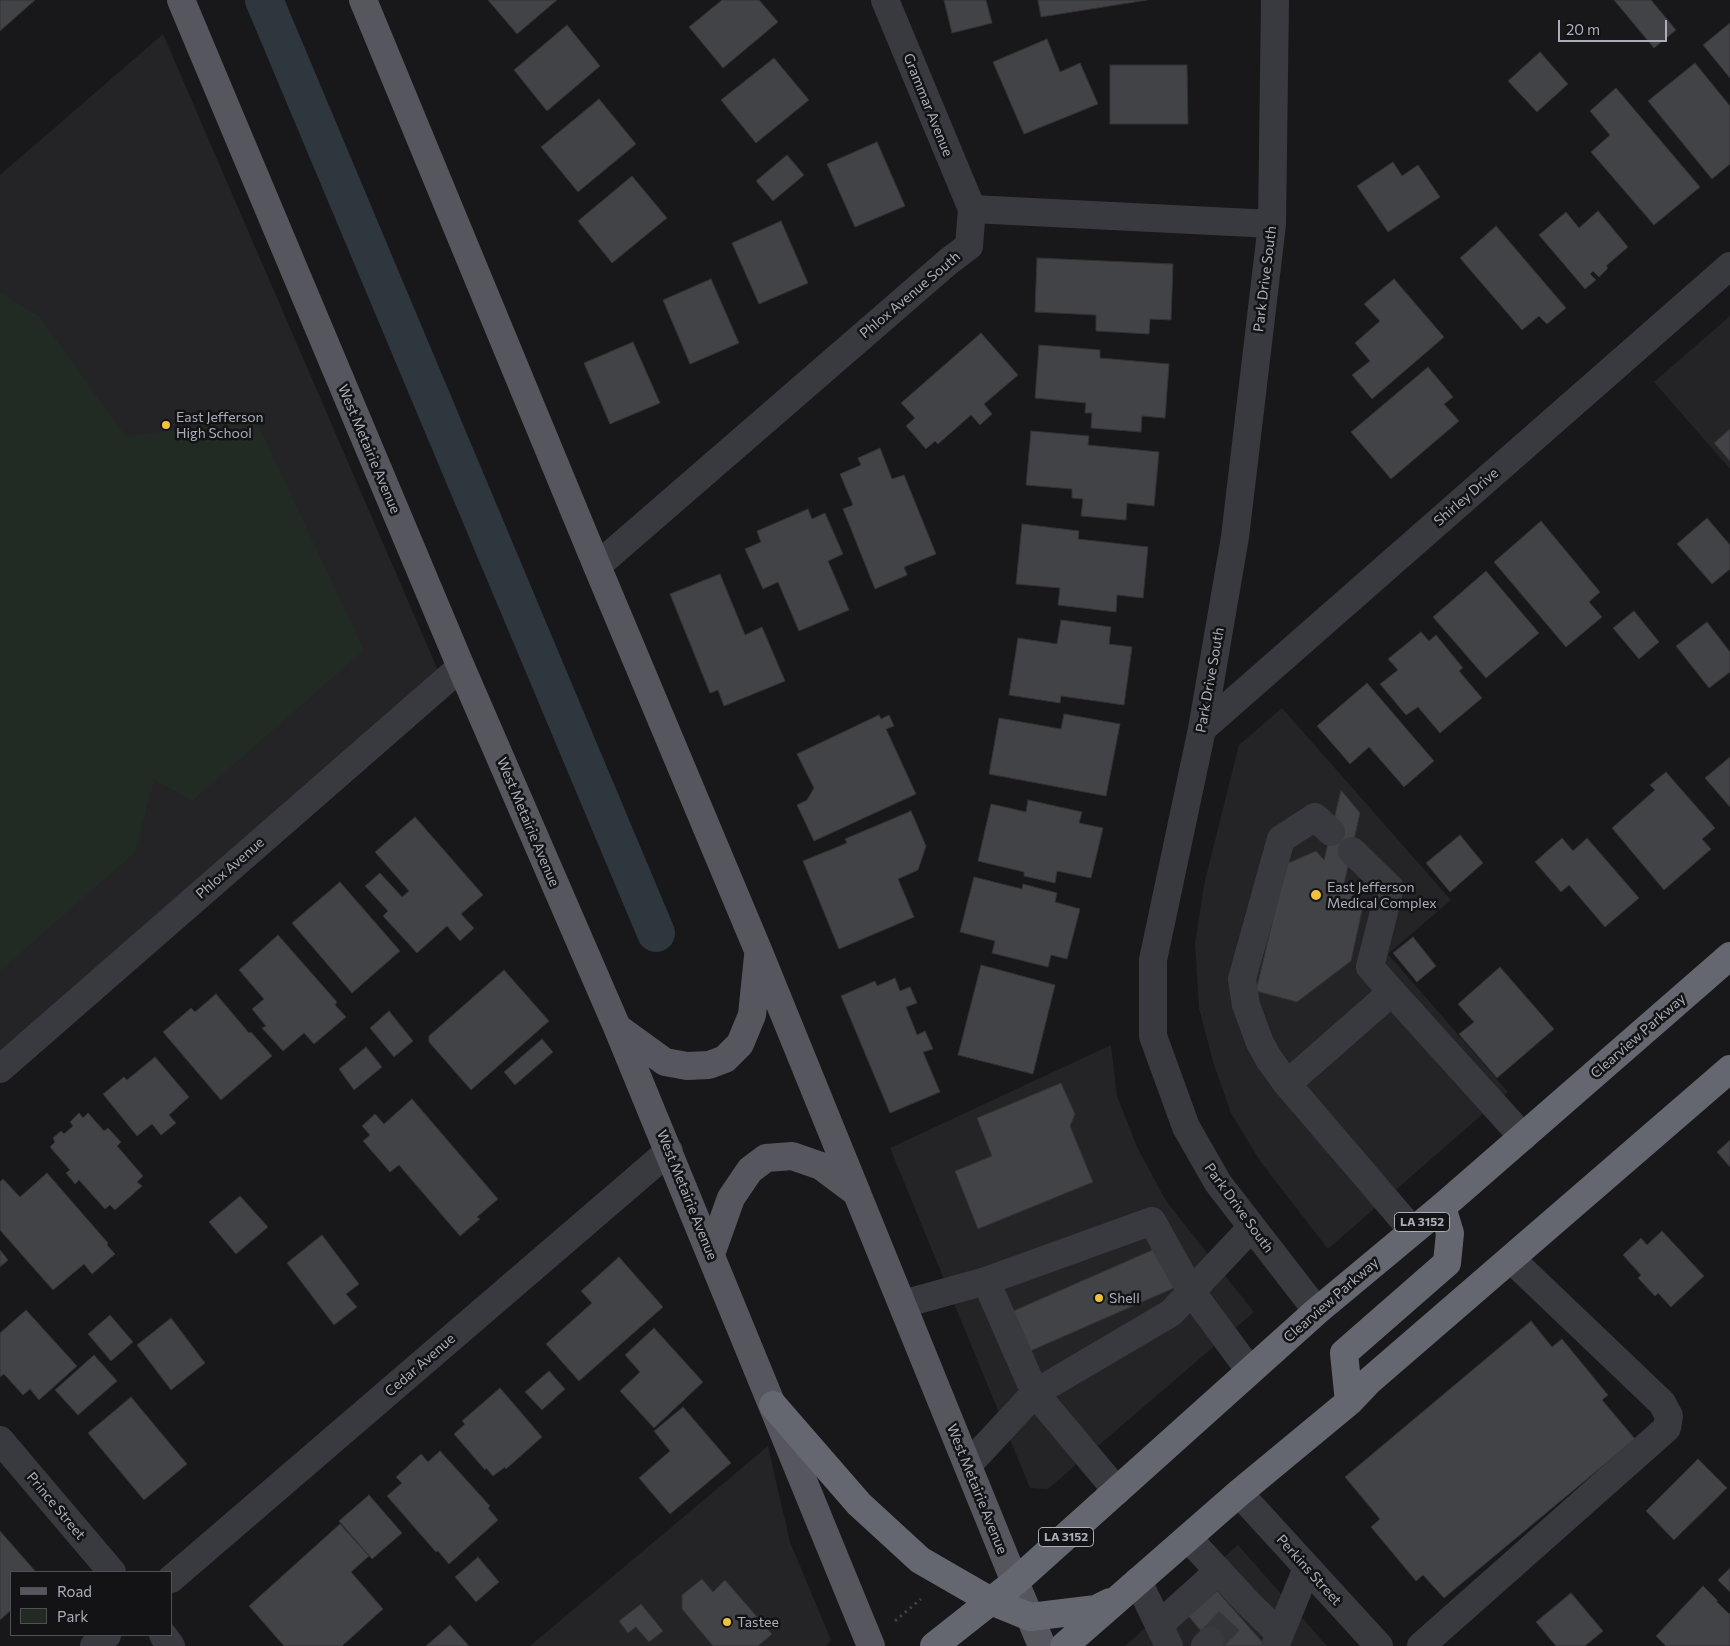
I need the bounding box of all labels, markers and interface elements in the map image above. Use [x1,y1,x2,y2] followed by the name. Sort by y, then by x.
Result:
[1560,10,1669,42] scale bar
[1566,20,1600,38] text: 20 m
[900,51,956,159] street label: Grammar Avenue
[1250,225,1280,333] street label: Park Drive South
[856,248,964,342] street label: Phlox Avenue South
[334,382,404,516] street label: West Metairie Avenue
[176,409,264,442] place label: East Jefferson High School
[160,419,172,431] marker: East Jefferson High School
[1430,464,1502,530] street label: Shirley Drive
[1192,626,1228,734] street label: Park Drive South
[493,755,563,889] street label: West Metairie Avenue
[192,834,268,902] street label: Phlox Avenue
[1327,879,1437,912] place label: East Jefferson Medical Complex
[1309,888,1323,902] marker: East Jefferson Medical Complex
[1587,990,1689,1082] street label: Clearview Parkway
[653,1128,721,1262] street label: West Metairie Avenue
[1201,1160,1277,1256] street label: Park Drive South
[1394,1212,1450,1232] road number: LA 3152
[1280,1254,1382,1346] street label: Clearview Parkway
[1109,1290,1140,1306] place label: Shell
[1093,1292,1105,1304] marker: Shell
[382,1330,458,1400] street label: Cedar Avenue
[943,1422,1011,1556] street label: West Metairie Avenue
[23,1469,89,1543] street label: Prince Street
[1038,1528,1094,1546] road number: LA 3152
[1273,1531,1345,1609] street label: Perkins Street
[10,1571,172,1636] legend
[57,1582,92,1600] text: Road
[57,1607,88,1625] text: Park
[737,1614,779,1630] place label: Tastee
[721,1616,733,1628] marker: Tastee

